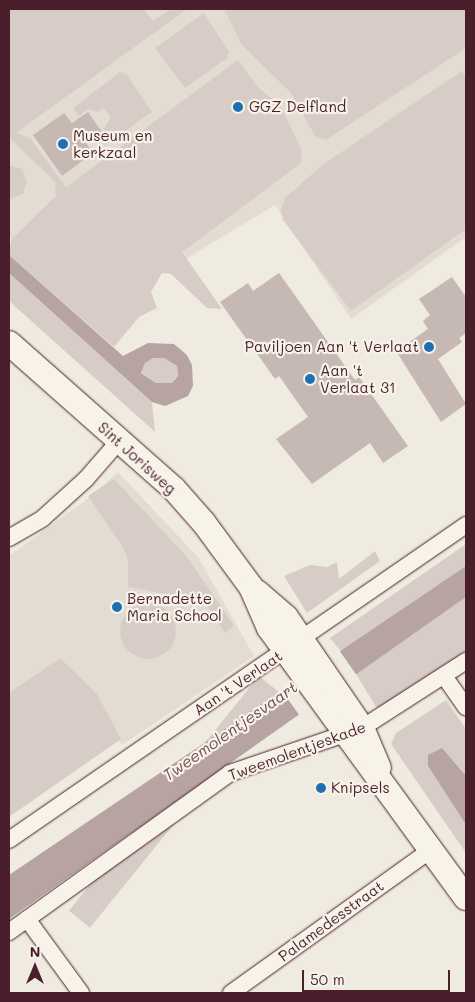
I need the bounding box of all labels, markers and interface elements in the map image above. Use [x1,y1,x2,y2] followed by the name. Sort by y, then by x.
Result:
[249,98,346,116] place label: GGZ Delfland
[231,100,245,114] marker: GGZ Delfland
[73,126,152,161] place label: Museum en kerkzaal
[57,138,69,150] marker: Museum en kerkzaal
[245,338,419,356] place label: Paviljoen Aan 't Verlaat
[423,341,435,353] marker: Paviljoen Aan 't Verlaat
[320,361,396,396] place label: Aan 't Verlaat 31
[304,373,316,385] marker: Aan 't Verlaat 31
[94,418,180,498] street label: Sint Jorisweg
[127,589,222,624] place label: Bernadette Maria School
[111,601,123,613] marker: Bernadette Maria School
[190,647,286,719] street label: Aan 't Verlaat
[159,677,301,785] water label: Tweemolentjesvaart
[226,718,368,784] street label: Tweemolentjeskade
[331,779,390,797] place label: Knipsels
[315,782,327,794] marker: Knipsels
[275,877,387,965] street label: Palamedesstraat
[10,942,60,992] north arrow
[30,942,40,961] text: N
[305,960,452,992] scale bar
[310,969,345,989] text: 50 m

